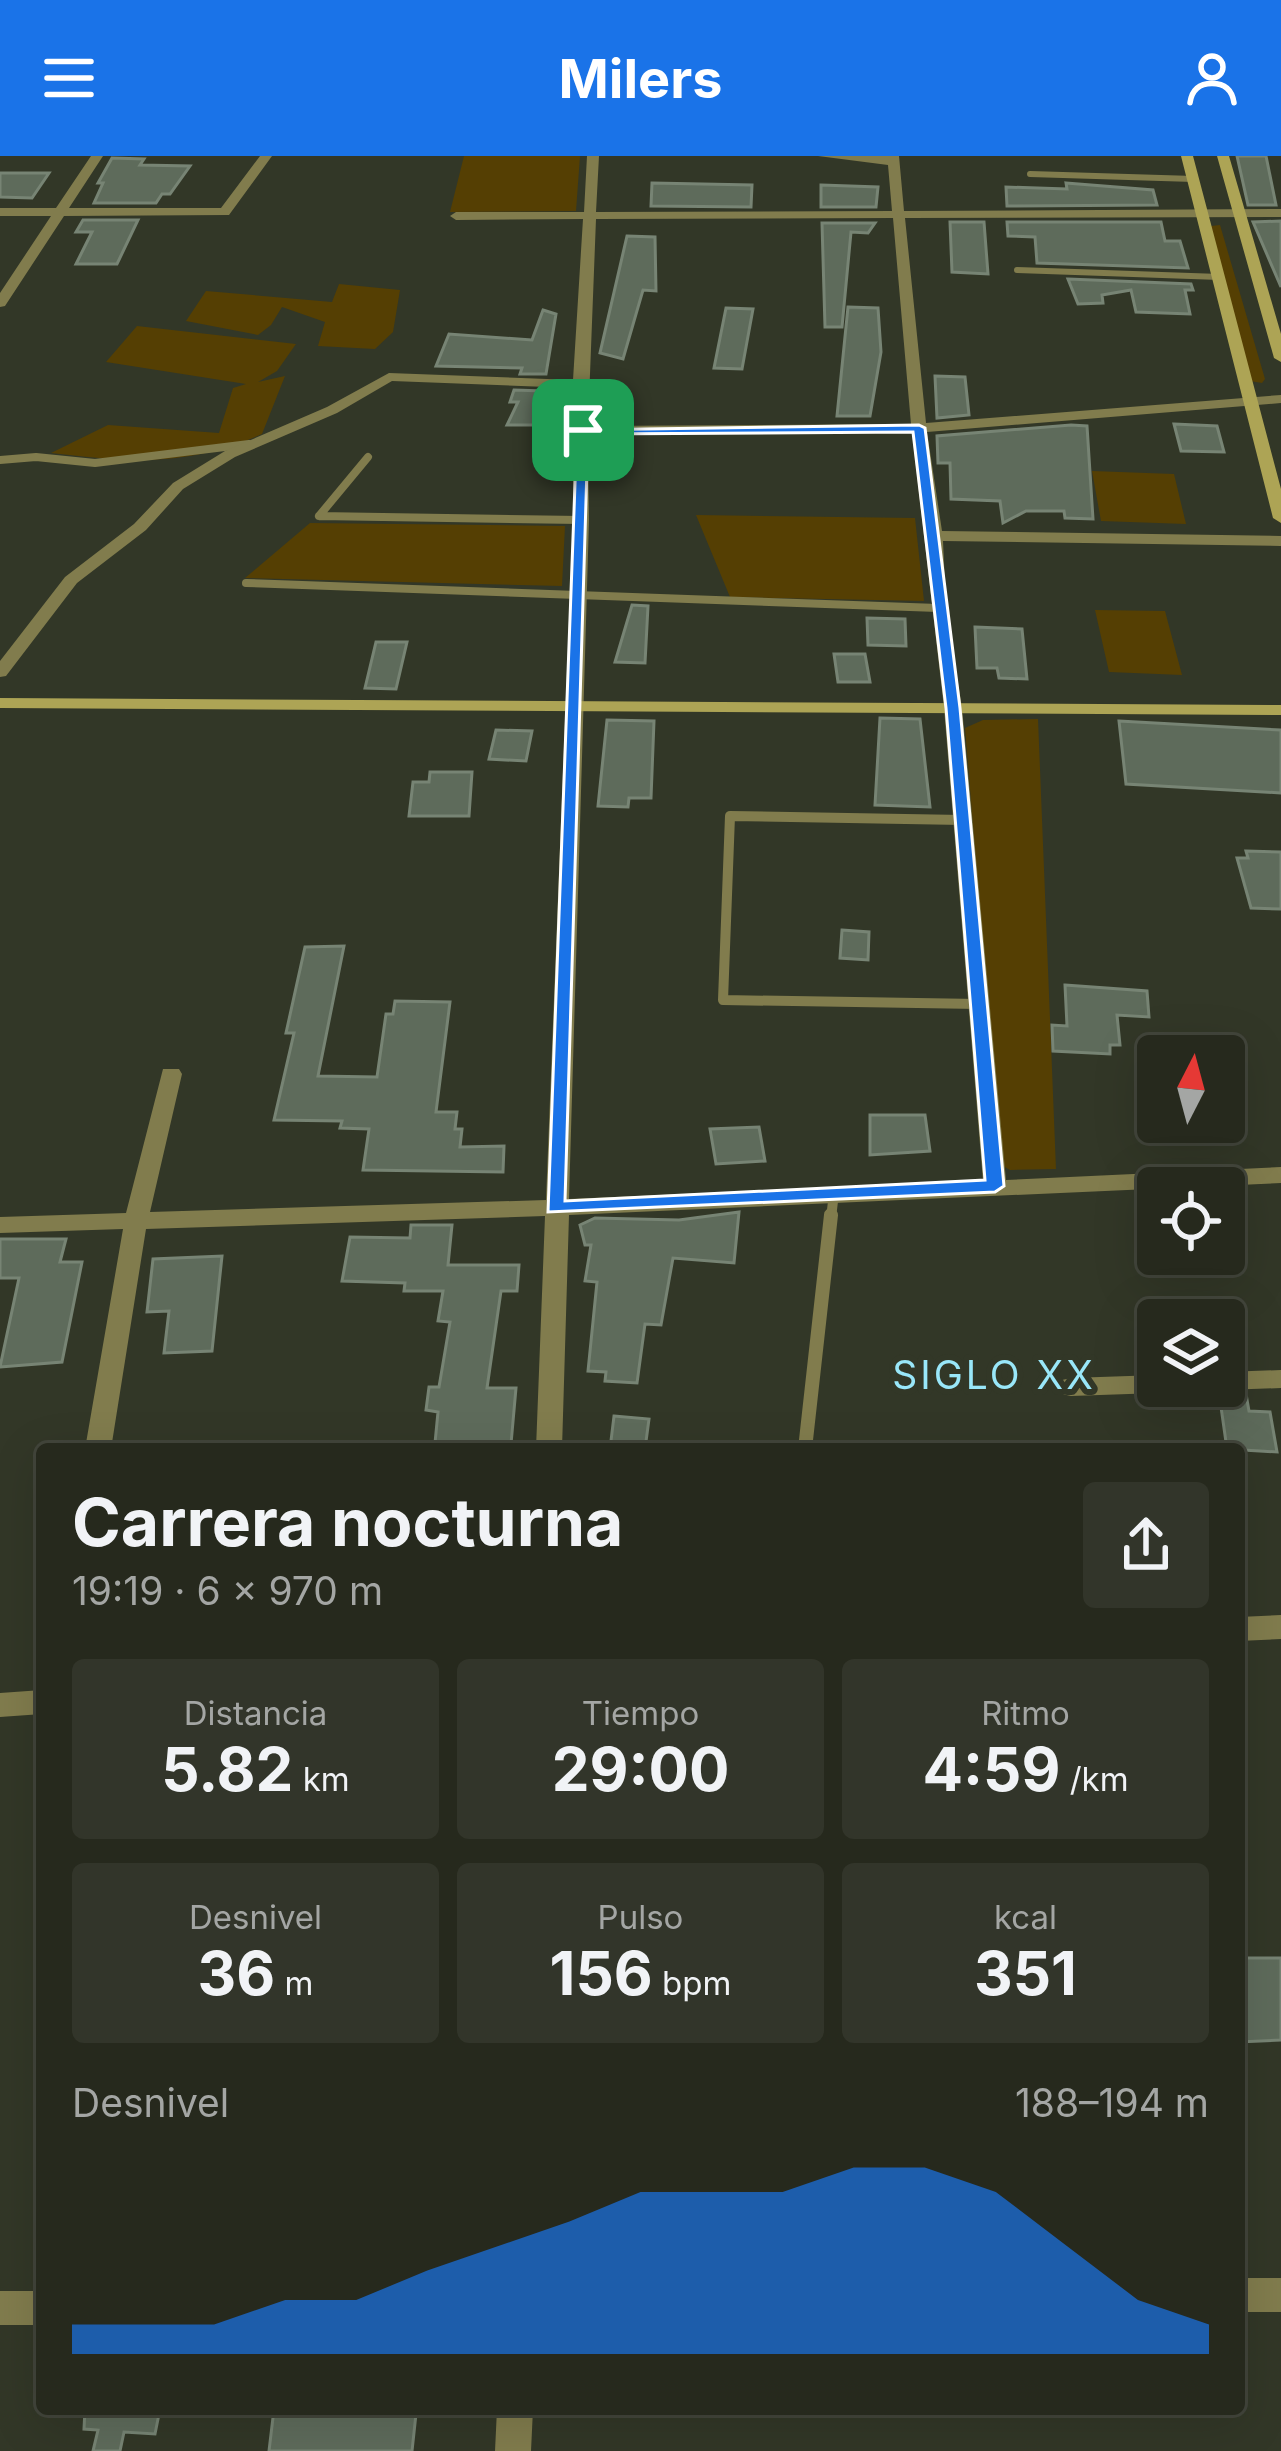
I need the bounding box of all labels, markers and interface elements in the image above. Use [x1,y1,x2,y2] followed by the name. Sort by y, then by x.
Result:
[36,45,102,111] icon: menu
[1179,45,1245,111] icon: person
[559,46,722,111] text: Milers
[532,379,634,481] pin
[550,397,616,463] icon: arrive
[1137,1035,1245,1143] north arrow
[1137,1035,1245,1407] map controls
[1137,1167,1245,1275] button: locate
[1137,1299,1245,1407] button: layers
[892,1351,1096,1398] district label: SIGLO XX
[72,1482,623,1562] text: Carrera nocturna
[1083,1482,1209,1608] button: share
[72,1567,383,1614] text: 19:19 · 6 × 970 m
[184,1693,327,1733] text: Distancia
[582,1693,699,1733] text: Tiempo
[981,1693,1070,1733] text: Ritmo
[161,1733,293,1805] text: 5.82
[552,1733,729,1805] text: 29:00
[922,1733,1060,1805] text: 4:59
[293,1759,350,1799] text: km
[1060,1759,1129,1799] text: /km
[189,1897,322,1937] text: Desnivel
[598,1897,683,1937] text: Pulso
[994,1897,1057,1937] text: kcal
[198,1937,275,2009] text: 36
[550,1937,653,2009] text: 156
[974,1937,1077,2009] text: 351
[275,1963,313,2003] text: m
[653,1963,731,2003] text: bpm
[72,2079,229,2126] text: Desnivel
[1015,2079,1209,2126] text: 188–194 m

